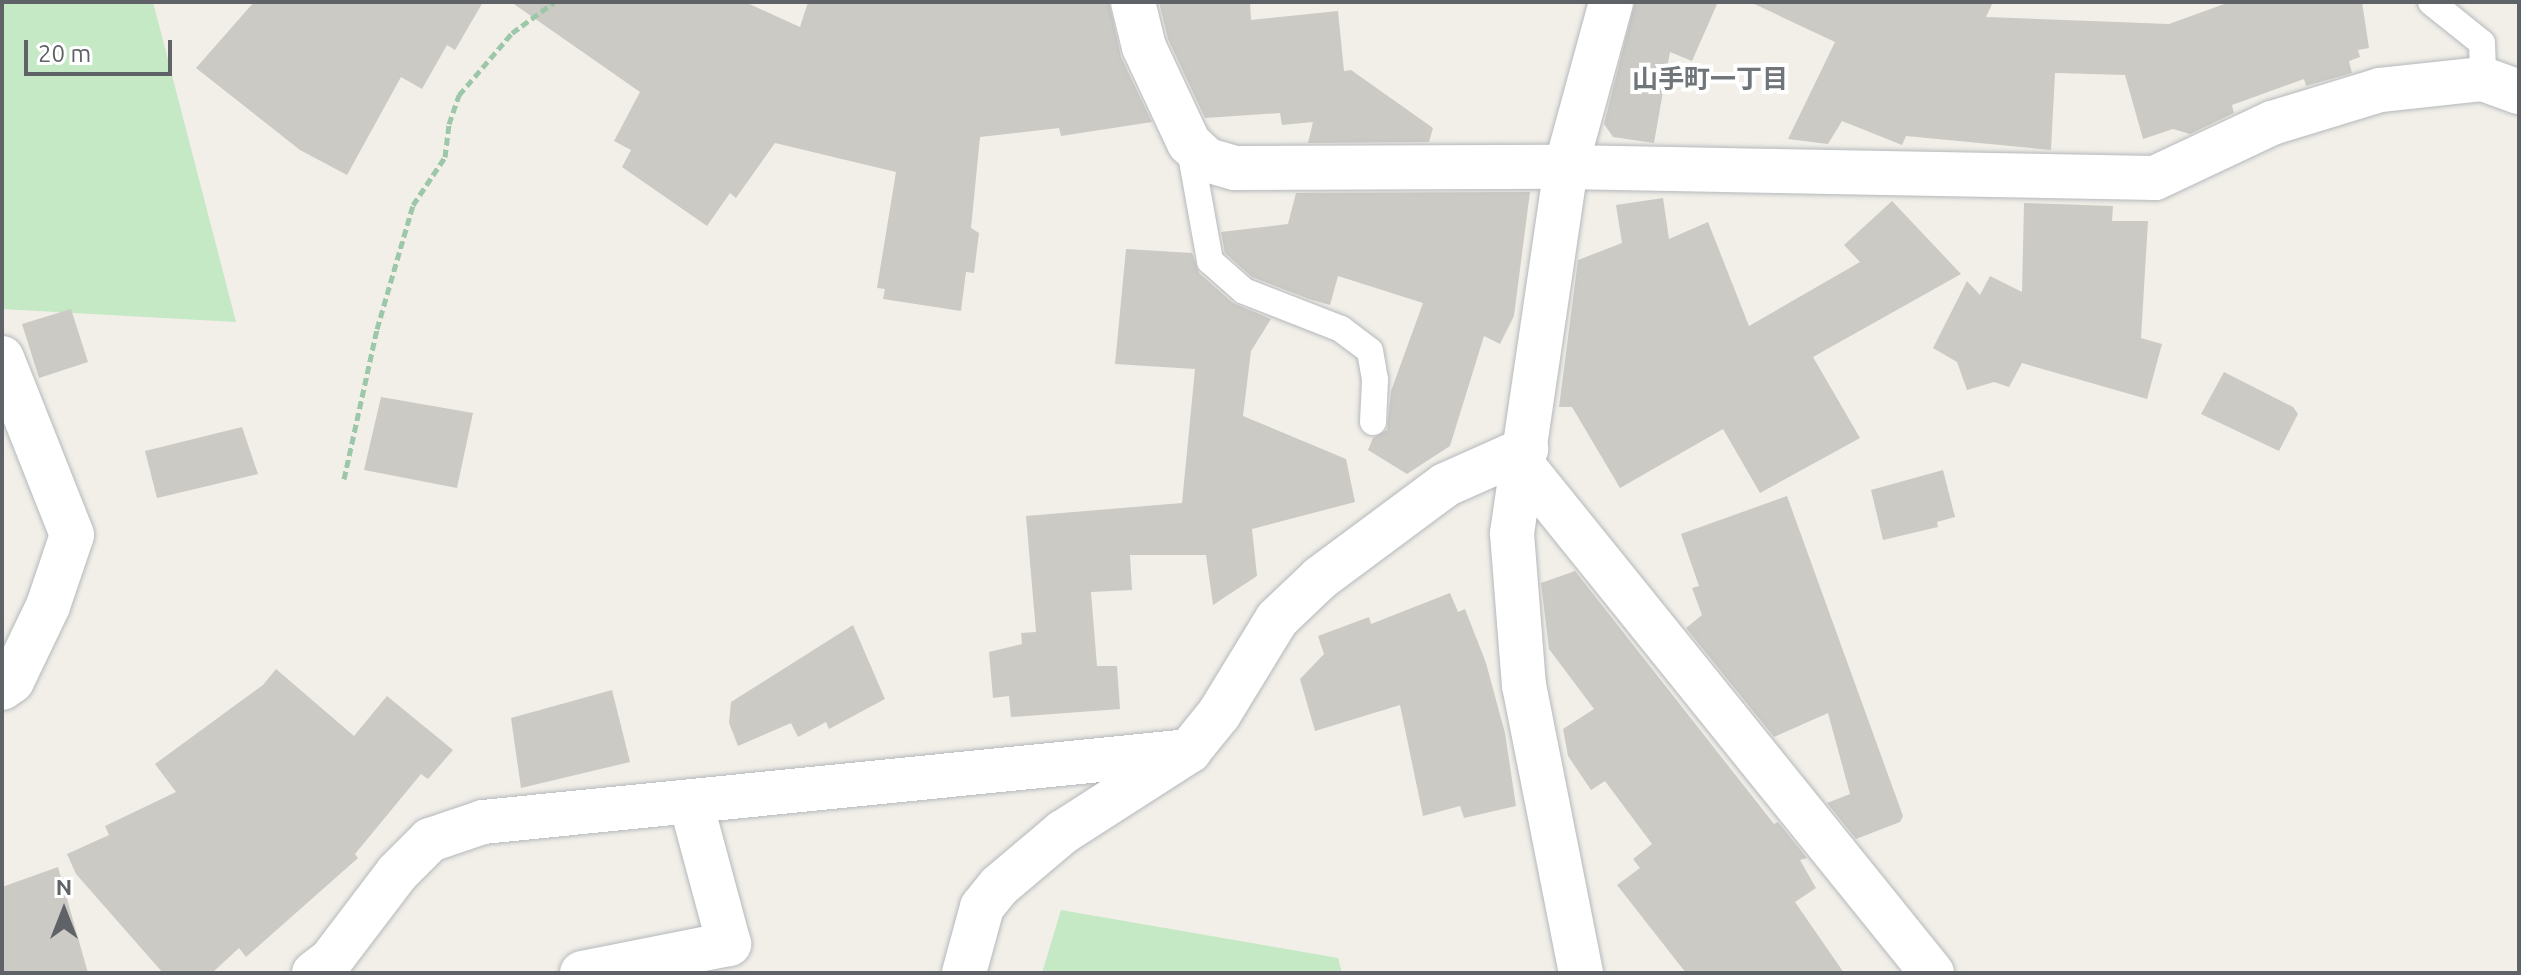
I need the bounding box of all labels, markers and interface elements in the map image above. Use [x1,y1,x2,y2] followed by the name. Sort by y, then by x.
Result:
[28,24,176,74] scale bar
[38,40,91,67] text: 20 m
[1632,63,1788,95] district label: 山手町一丁目
[24,871,104,951] north arrow
[56,874,72,899] text: N

